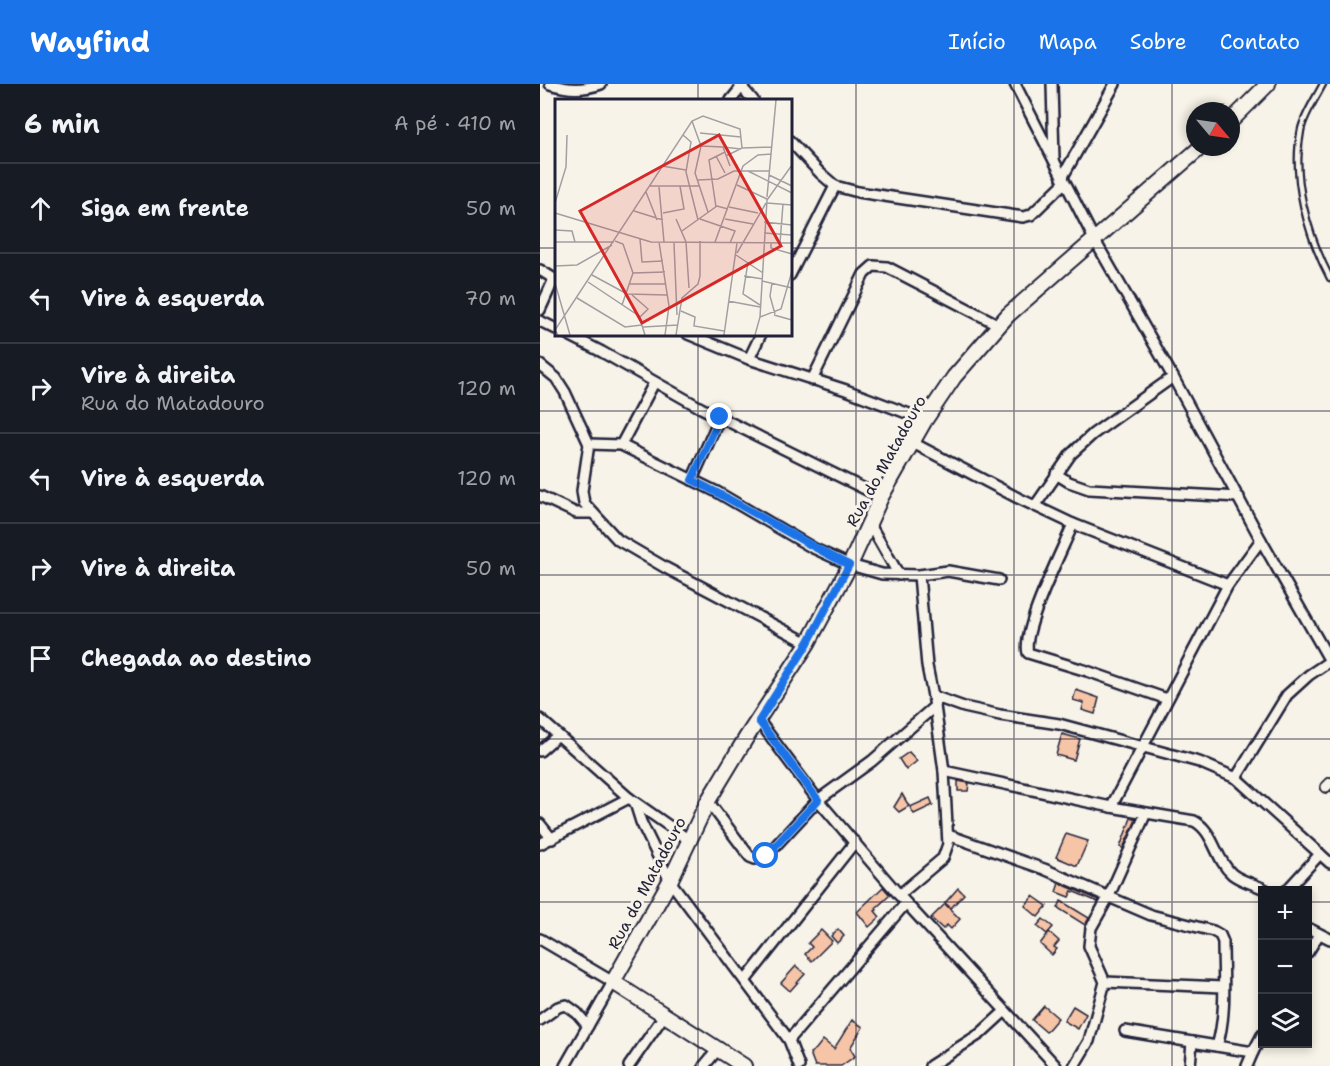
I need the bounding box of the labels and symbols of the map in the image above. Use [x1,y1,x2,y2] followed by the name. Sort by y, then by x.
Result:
[555,99,792,336] inset map
[1186,102,1240,156] north arrow
[841,392,931,530] street label: Rua do Matadouro
[706,403,732,429] route end
[603,813,691,953] street label: Rua do Matadouro
[752,842,778,868] route start

